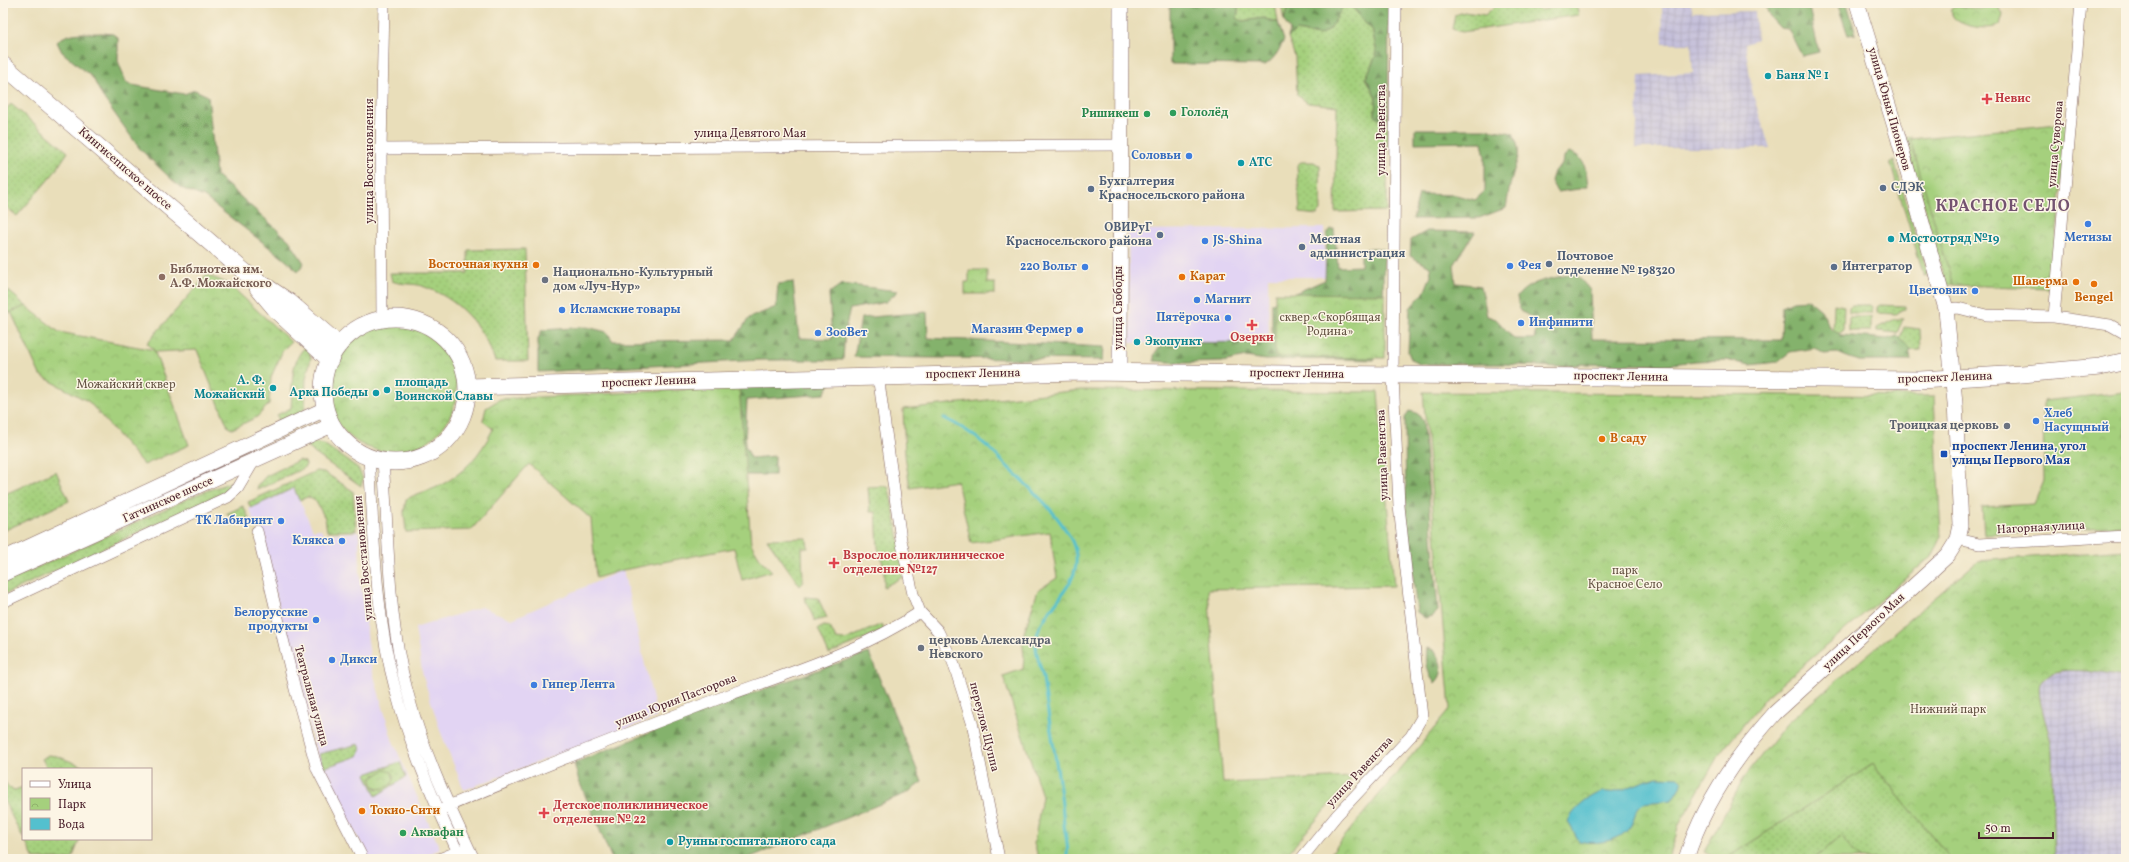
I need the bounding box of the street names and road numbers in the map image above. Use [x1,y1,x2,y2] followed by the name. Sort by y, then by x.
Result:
[1864,46,1914,172] street label: улица Юных Пионеров
[1374,84,1390,176] street label: улица Равенства
[362,98,378,224] street label: улица Восстановления
[2044,100,2068,188] street label: улица Суворова
[75,124,175,214] street label: Кингисеппское шоссе
[694,126,806,142] street label: улица Девятого Мая
[1111,265,1127,350] street label: улица Свободы
[925,365,1021,383] street label: проспект Ленина
[1249,365,1345,383] street label: проспект Ленина
[1573,368,1669,386] street label: проспект Ленина
[1897,368,1993,388] street label: проспект Ленина
[601,372,697,392] street label: проспект Ленина
[1373,409,1393,501] street label: улица Равенства
[120,473,216,527] street label: Гатчинское шоссе
[351,495,377,621] street label: улица Восстановления
[1996,518,2086,538] street label: Нагорная улица
[1819,590,1909,674] street label: улица Первого Мая
[290,644,332,748] street label: Театральная улица
[613,670,739,732] street label: улица Юрия Пасторова
[965,681,1003,773] street label: переулок Щуппа
[1323,733,1397,811] street label: улица Равенства

